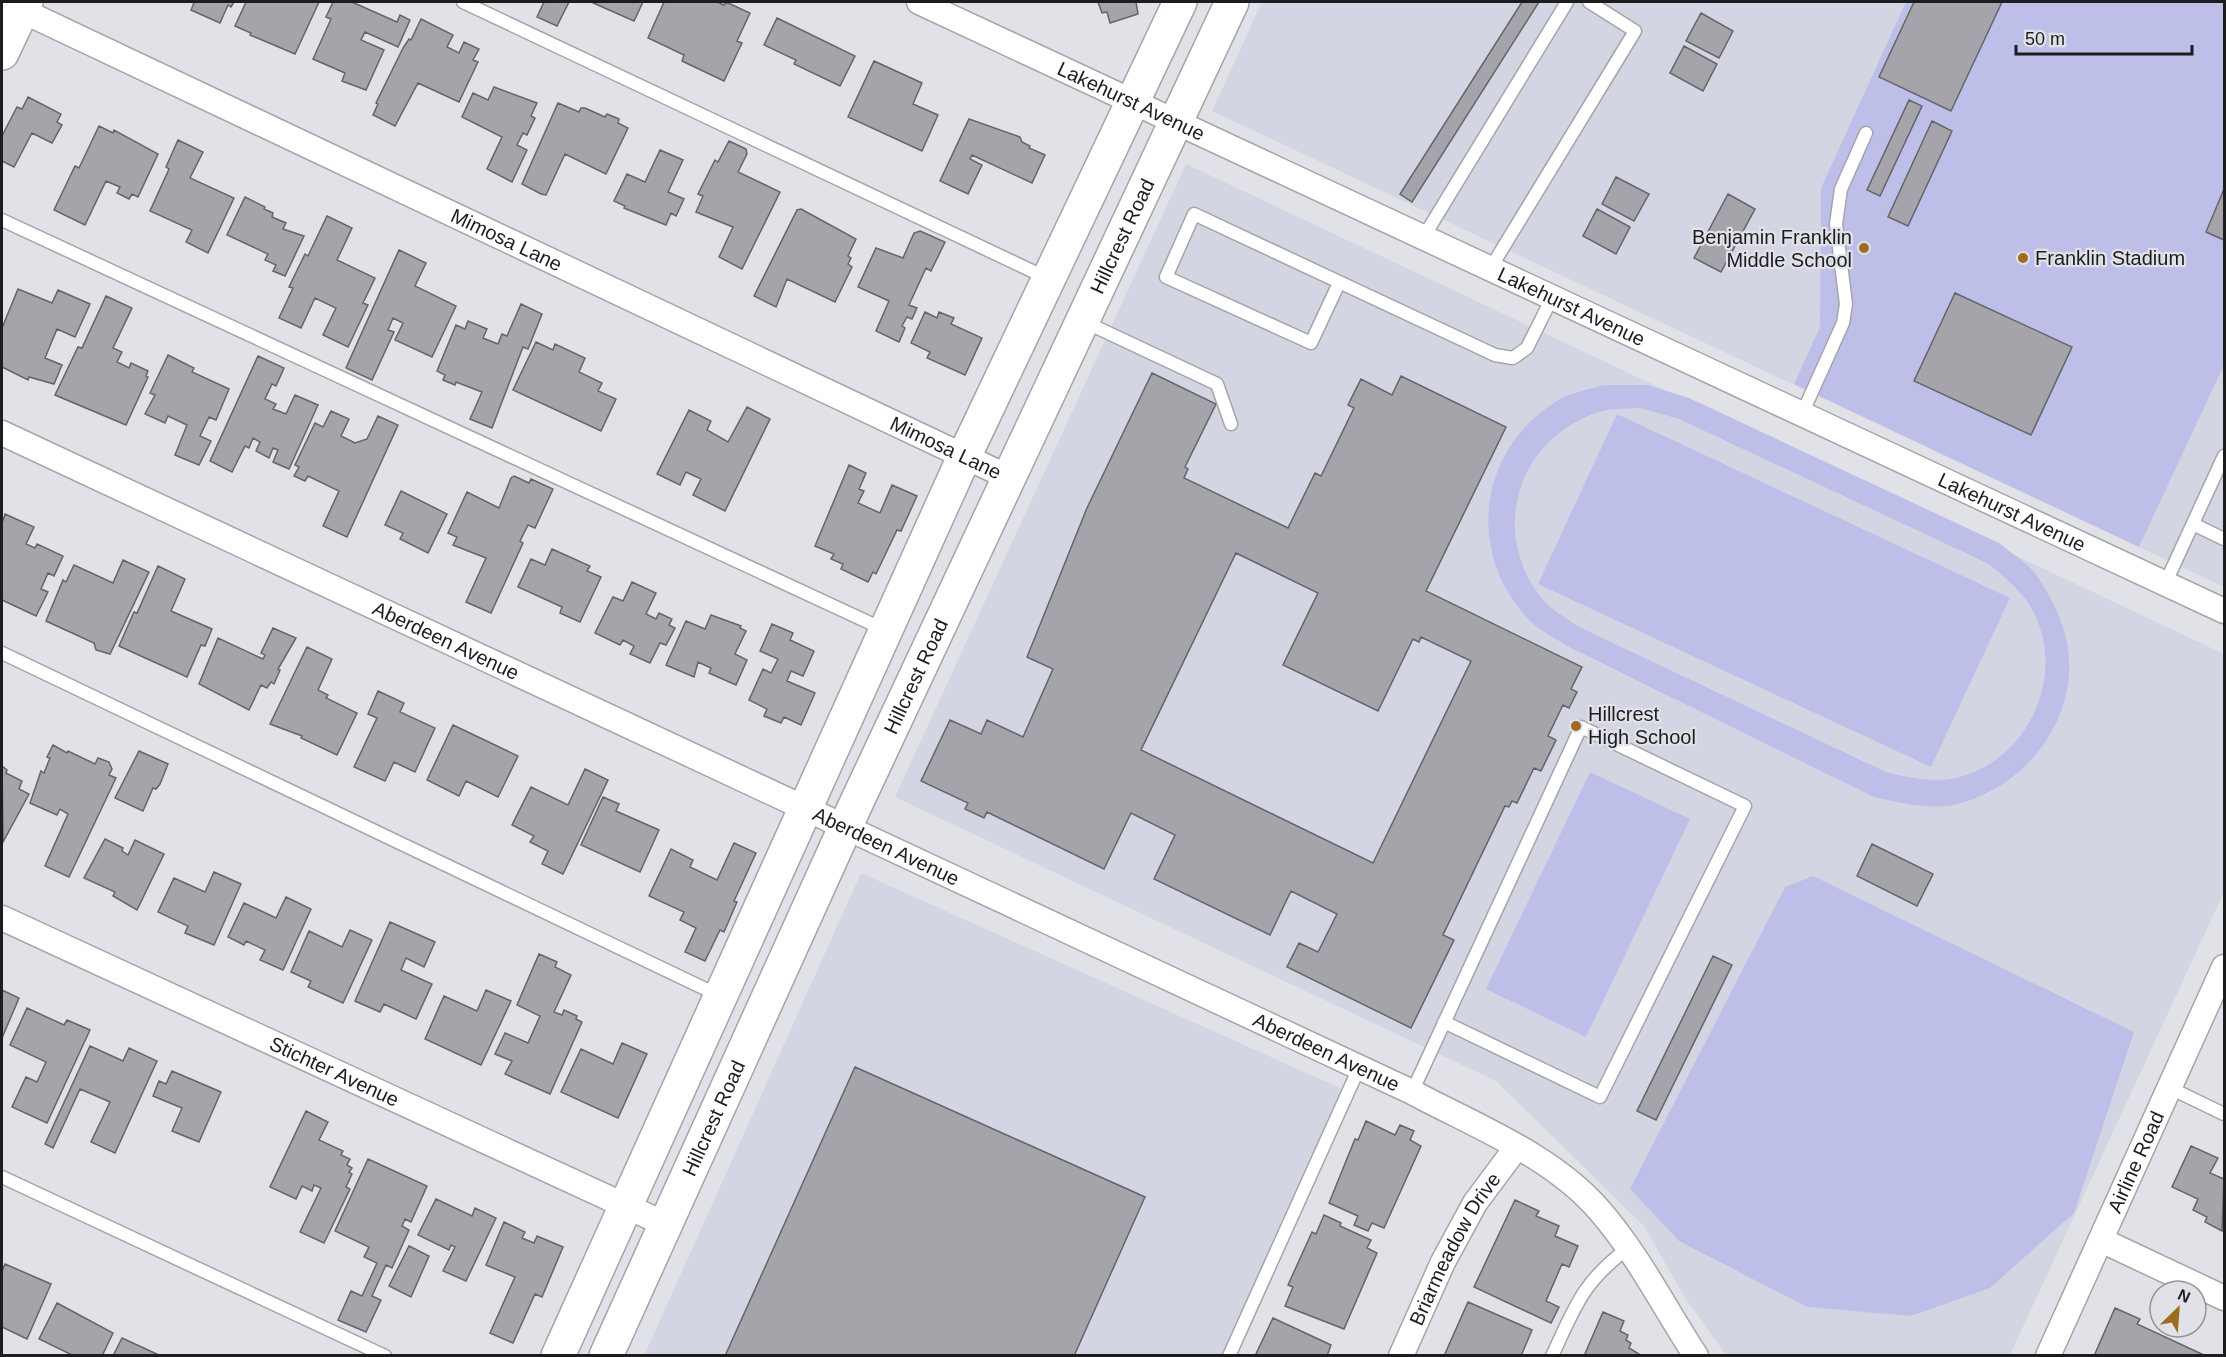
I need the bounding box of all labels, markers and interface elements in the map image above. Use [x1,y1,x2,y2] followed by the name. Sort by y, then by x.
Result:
[2016,18,2192,56] scale bar
[2025,29,2065,49] text: 50 m
[1054,57,1208,145] street label: Lakehurst Avenue
[1086,175,1159,297] street label: Hillcrest Road
[448,204,566,275] street label: Mimosa Lane
[1692,226,1852,271] place label: Benjamin Franklin Middle School
[1857,241,1871,255] marker: Benjamin Franklin Middle School
[2035,247,2185,269] place label: Franklin Stadium
[2016,251,2030,265] marker: Franklin Stadium
[1494,263,1649,350] street label: Lakehurst Avenue
[887,412,1005,483] street label: Mimosa Lane
[1935,468,2089,556] street label: Lakehurst Avenue
[369,597,522,684] street label: Aberdeen Avenue
[879,615,952,737] street label: Hillcrest Road
[1588,703,1696,748] place label: Hillcrest High School
[1569,719,1583,733] marker: Hillcrest High School
[810,803,963,890] street label: Aberdeen Avenue
[1250,1008,1403,1096] street label: Aberdeen Avenue
[266,1032,402,1111] street label: Stichter Avenue
[678,1057,749,1179] street label: Hillcrest Road
[2103,1108,2168,1216] street label: Airline Road
[1405,1168,1505,1329] street label: Briarmeadow Drive
[2148,1279,2208,1339] north arrow
[2175,1286,2193,1306] text: N

